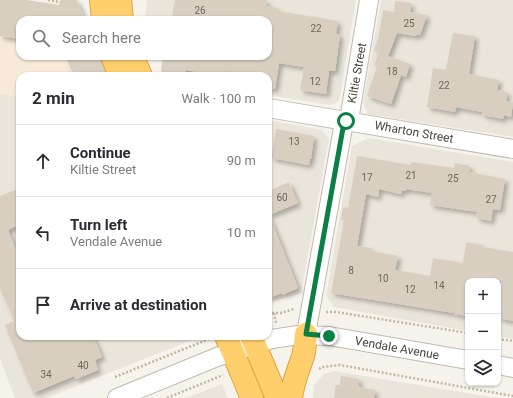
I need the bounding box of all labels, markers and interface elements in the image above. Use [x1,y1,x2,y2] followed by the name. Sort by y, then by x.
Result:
[194,5,206,16] house number: 26
[16,16,272,60] search box
[403,18,415,29] house number: 25
[310,23,322,34] house number: 22
[30,27,52,49] icon: search
[62,29,141,47] text: Search here
[345,42,369,104] street label: Kiltie Street
[386,66,398,77] house number: 18
[309,76,321,87] house number: 12
[438,80,450,91] house number: 22
[32,88,75,108] text: 2 min
[181,91,256,106] text: Walk · 100 m
[337,112,355,130] route start
[373,118,455,146] street label: Wharton Street
[288,136,300,147] house number: 13
[70,144,131,162] text: Continue
[32,150,54,172] icon: ahead
[227,153,256,168] text: 90 m
[70,162,136,177] text: Kiltie Street
[405,170,417,181] house number: 21
[361,172,373,183] house number: 17
[447,173,459,184] house number: 25
[276,192,288,203] house number: 60
[485,194,497,205] house number: 27
[70,216,127,234] text: Turn left
[32,222,54,244] icon: left
[227,225,256,240] text: 10 m
[70,234,162,249] text: Vendale Avenue
[348,265,354,276] house number: 8
[377,273,389,284] house number: 10
[465,278,501,386] map controls
[465,278,501,314] button: +
[433,280,445,291] house number: 14
[404,284,416,295] house number: 12
[32,294,54,316] icon: arrive
[70,296,207,314] text: Arrive at destination
[465,314,501,350] button: −
[320,327,338,345] route end
[354,334,440,362] street label: Vendale Avenue
[465,350,501,386] button: layers
[77,360,89,371] house number: 40
[40,369,52,380] house number: 34

